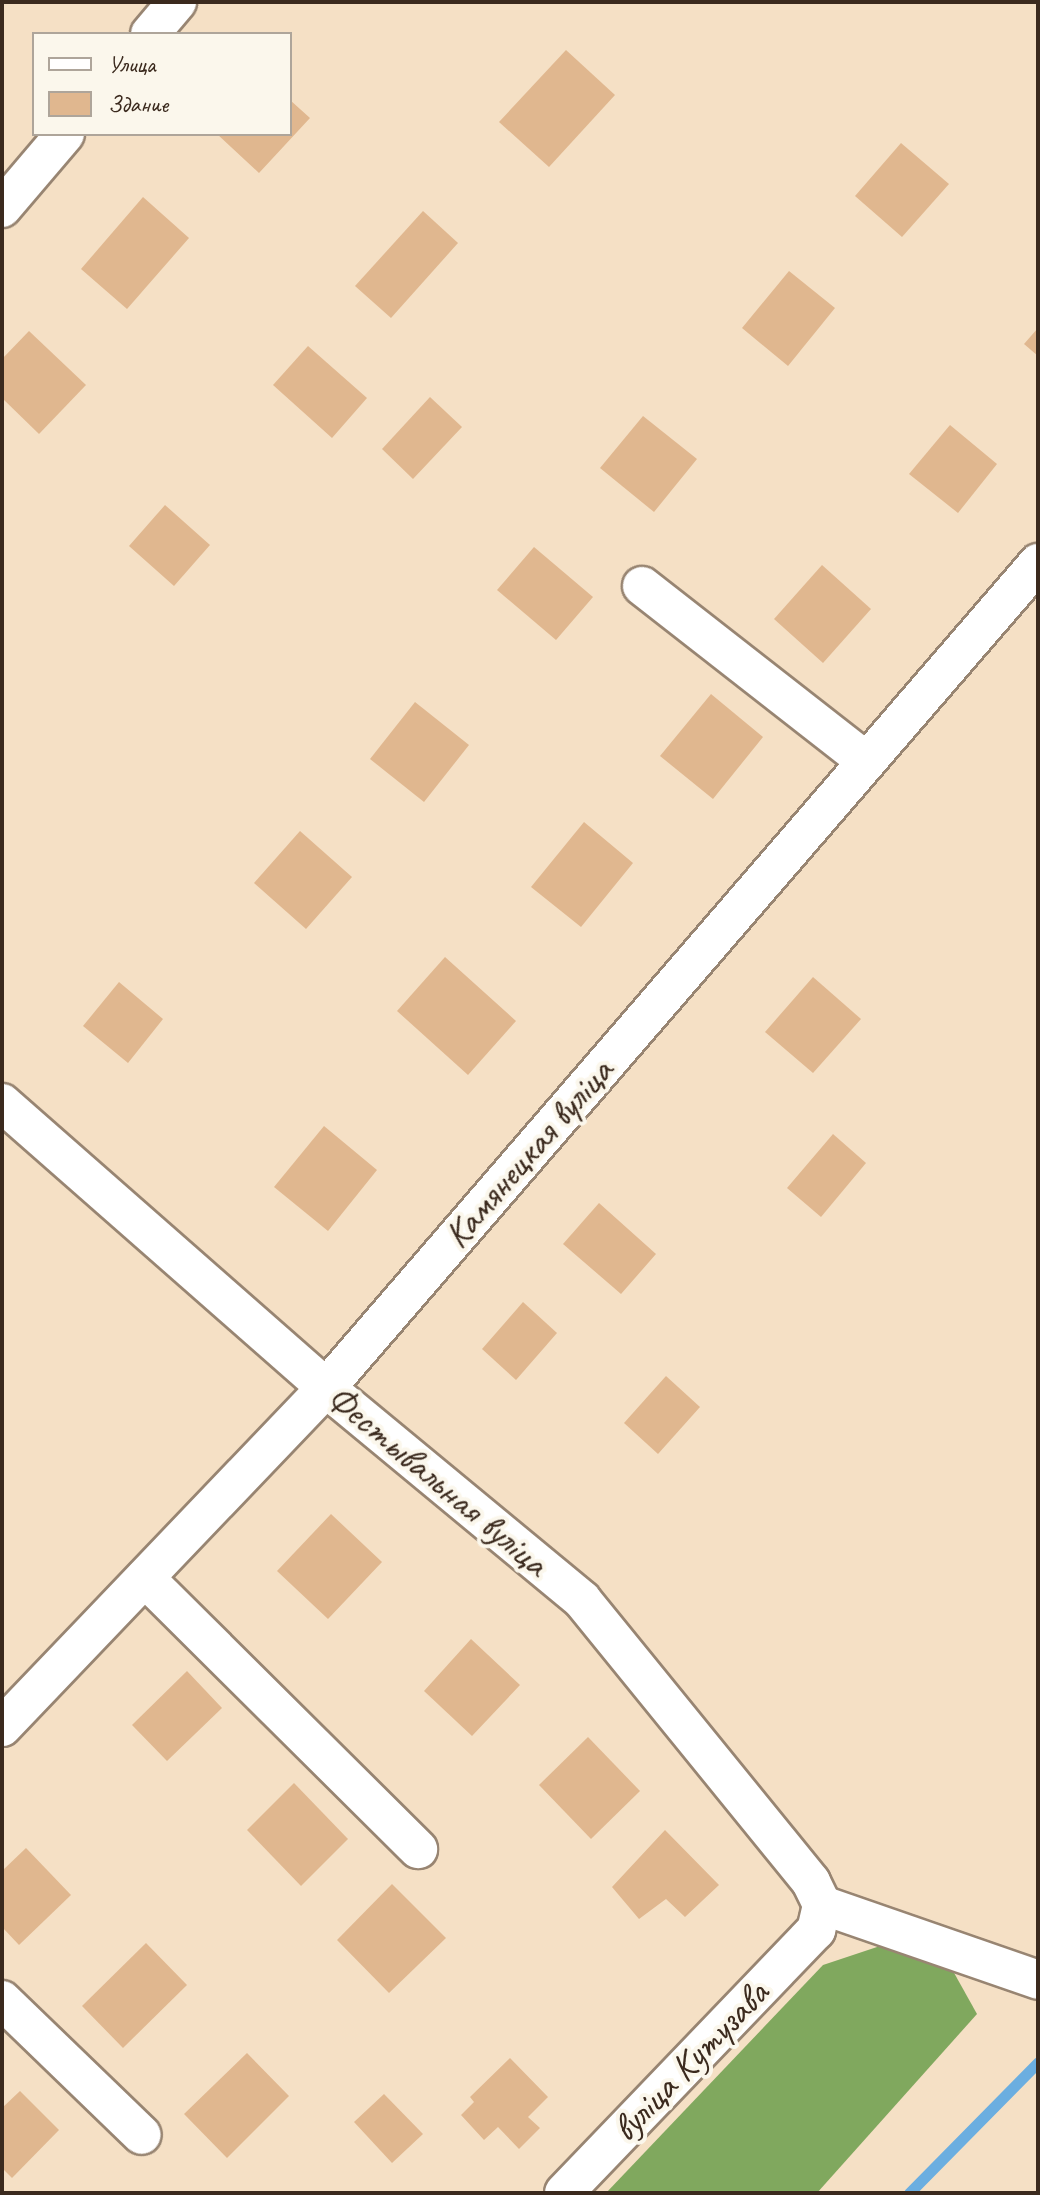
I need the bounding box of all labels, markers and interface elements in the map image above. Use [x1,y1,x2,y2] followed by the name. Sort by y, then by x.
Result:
[32,32,292,136] legend
[108,49,156,79] text: Улица
[108,89,168,119] text: Здание
[434,1049,622,1257] street label: Камянецкая вуліца
[318,1374,558,1586] street label: Фестывальная вуліца
[603,1972,777,2150] street label: вуліца Кутузава

